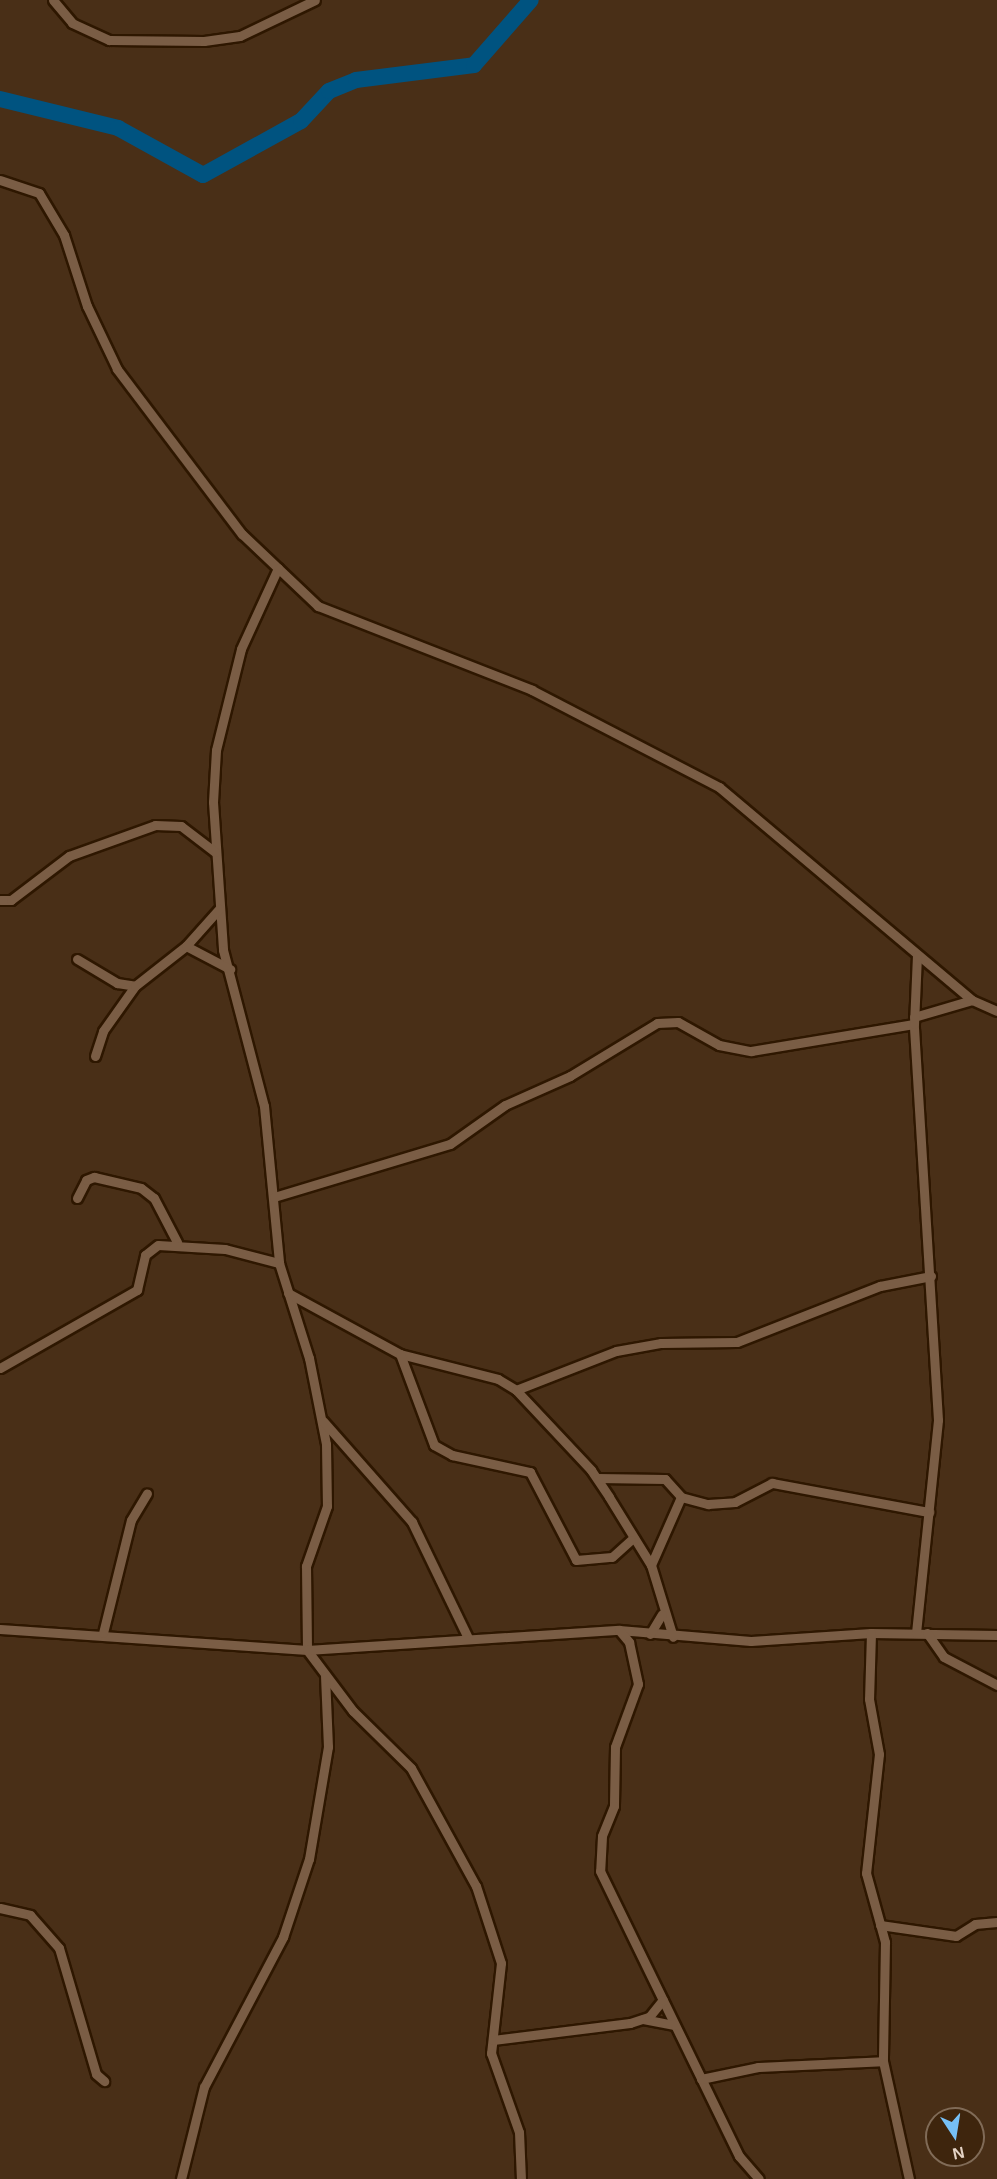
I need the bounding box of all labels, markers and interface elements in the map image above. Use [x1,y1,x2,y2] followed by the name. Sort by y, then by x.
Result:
[925,2107,985,2167] north arrow
[951,2144,966,2163] text: N

